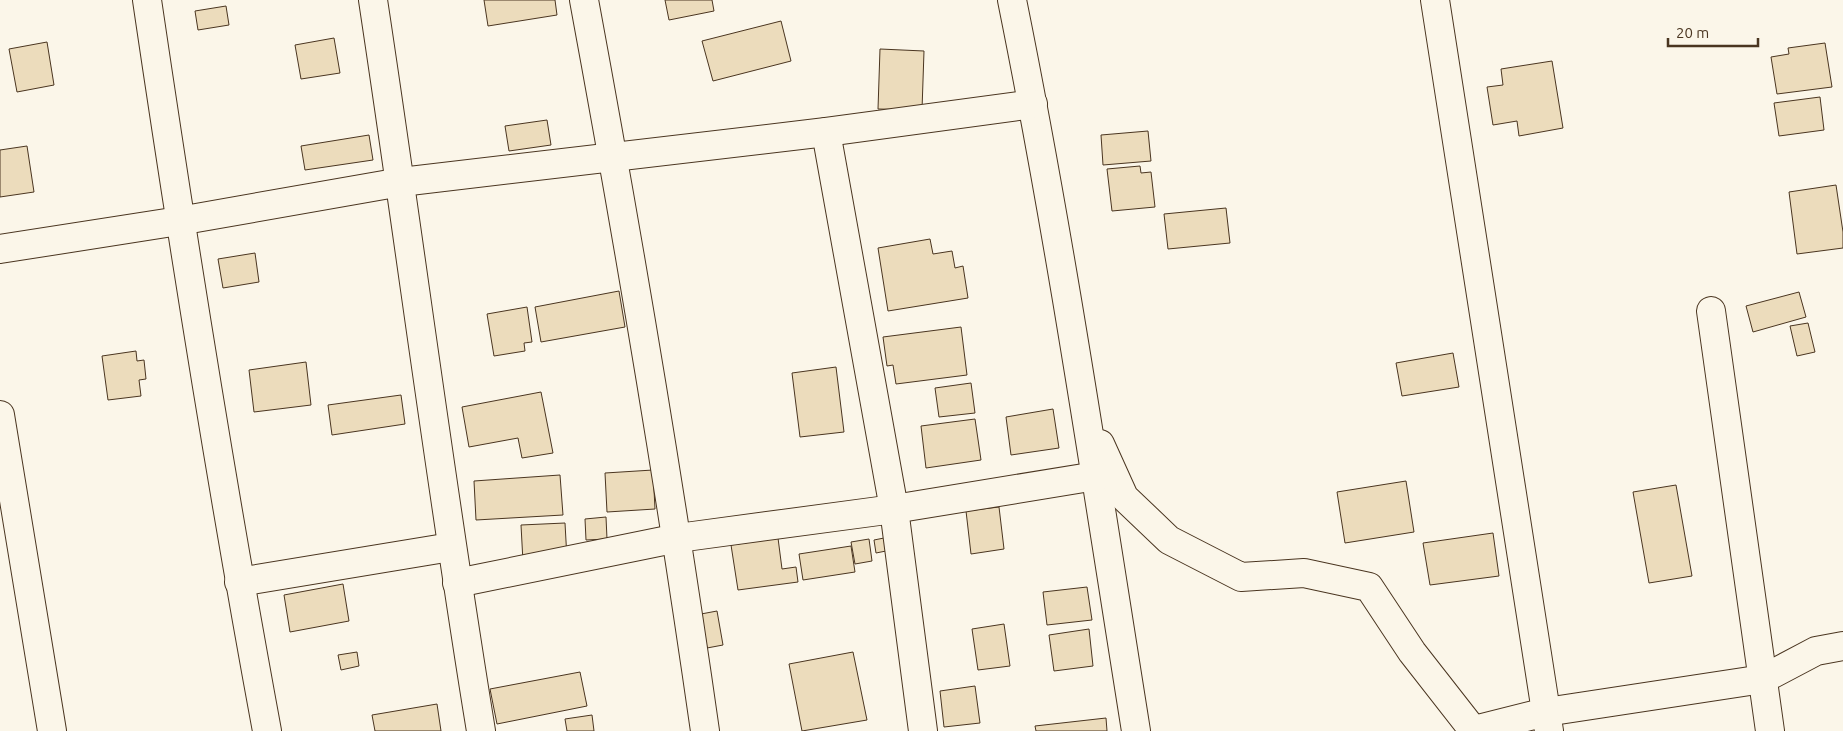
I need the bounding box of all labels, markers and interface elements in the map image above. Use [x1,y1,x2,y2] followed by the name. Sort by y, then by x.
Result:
[1668,15,1758,47] scale bar
[1676,24,1709,41] text: 20 m

